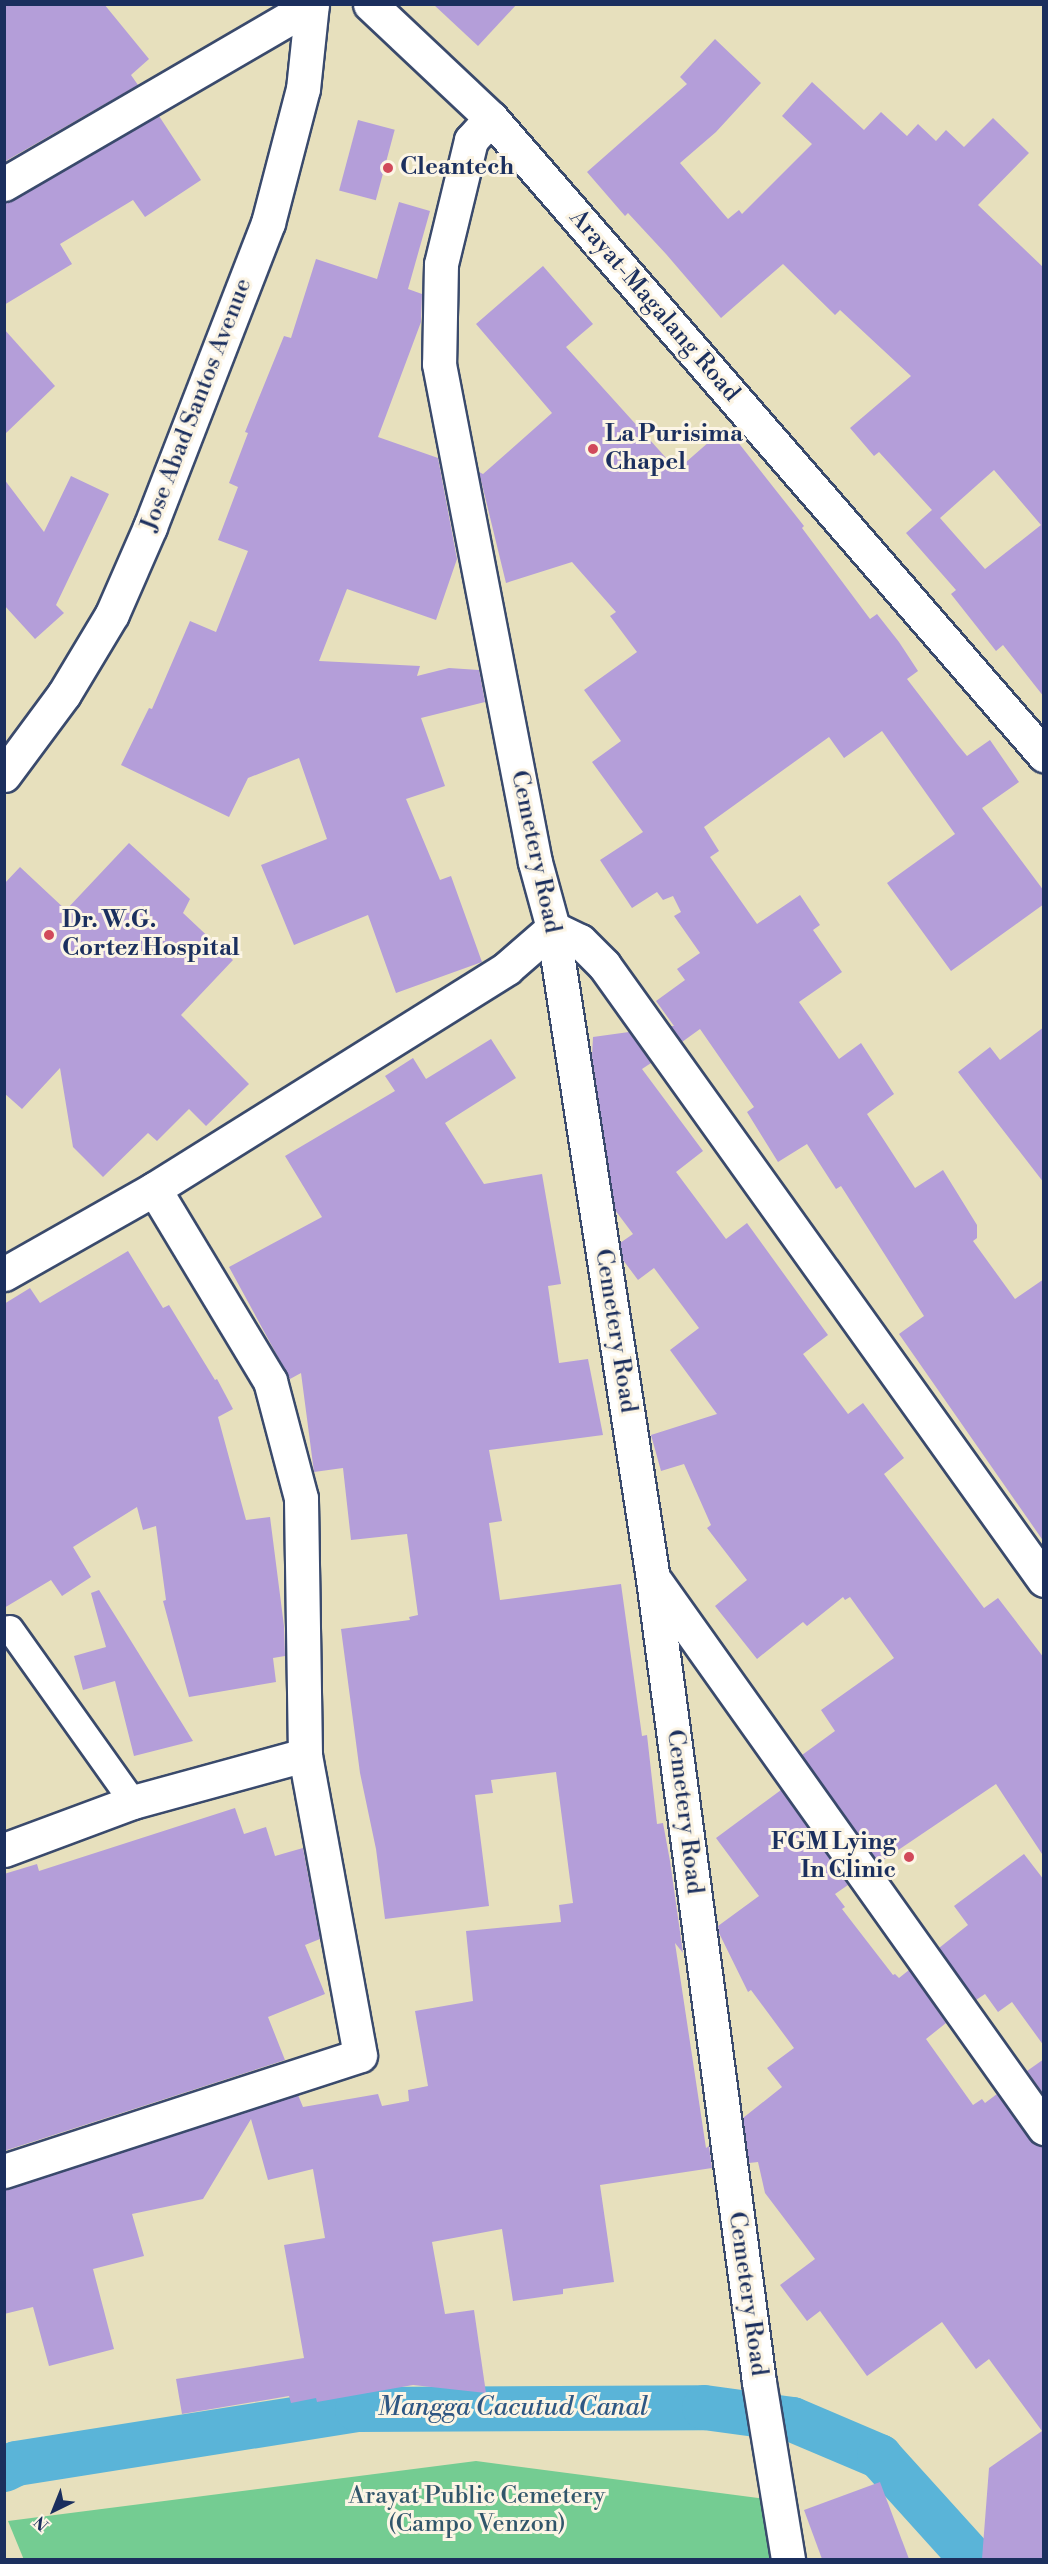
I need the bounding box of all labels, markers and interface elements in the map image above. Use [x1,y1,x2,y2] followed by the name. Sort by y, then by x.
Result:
[400,154,514,182] place label: Cleantech
[381,161,395,175] marker: Cleantech
[563,204,745,408] street label: Arayat-Magalang Road
[135,275,259,535] street label: Jose Abad Santos Avenue
[605,421,743,477] place label: La Purisima Chapel
[586,442,600,456] marker: La Purisima Chapel
[504,768,566,936] street label: Cemetery Road
[62,907,240,963] place label: Dr. W.G. Cortez Hospital
[40,926,58,944] marker: Dr. W.G. Cortez Hospital
[588,1247,642,1415] street label: Cemetery Road
[660,1728,708,1896] street label: Cemetery Road
[771,1829,896,1885] place label: FGM Lying In Clinic
[900,1848,918,1866] marker: FGM Lying In Clinic
[721,2210,773,2378] street label: Cemetery Road
[378,2392,648,2424] water label: Mangga Cacutud Canal
[24,2480,84,2540] north arrow
[349,2483,605,2539] park label: Arayat Public Cemetery (Campo Venzon)
[30,2512,53,2535] text: N

